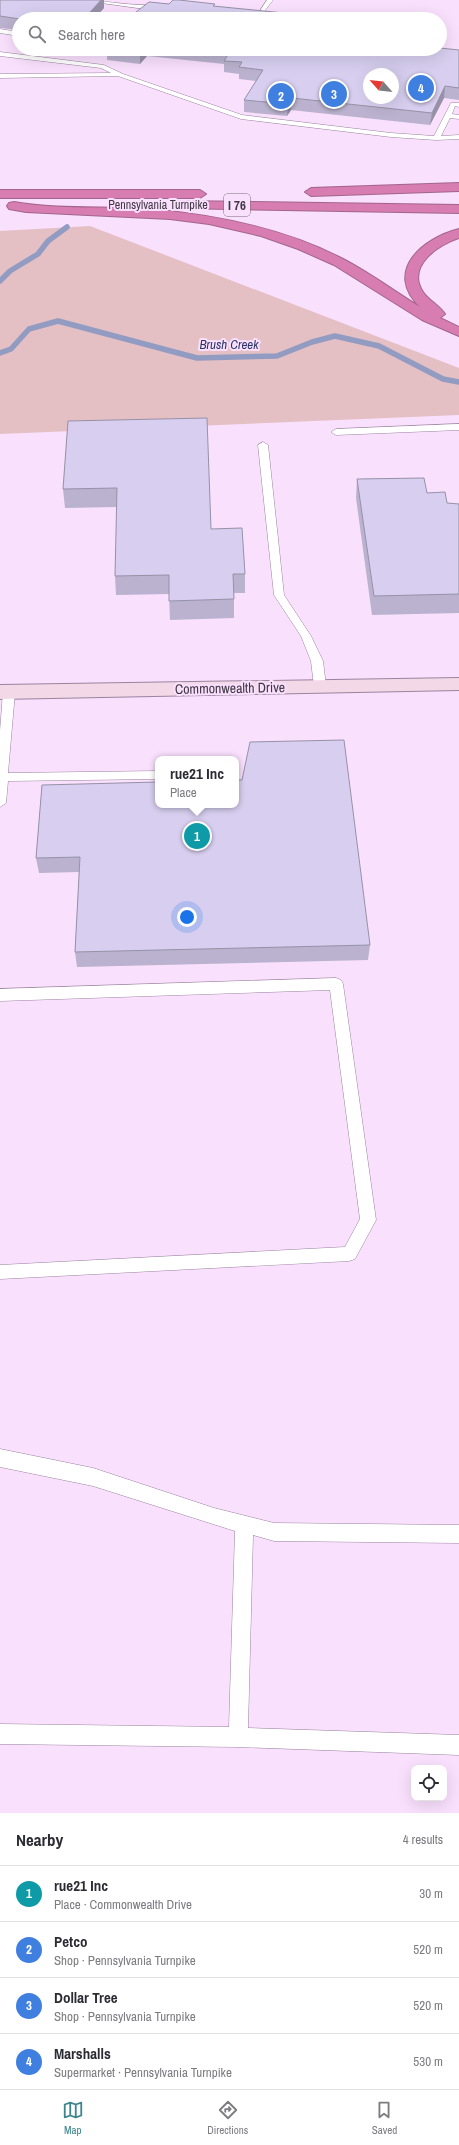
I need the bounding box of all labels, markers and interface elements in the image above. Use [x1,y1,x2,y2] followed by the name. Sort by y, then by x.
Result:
[12,12,447,56] search box
[26,23,48,45] icon: search
[58,24,125,45] text: Search here
[363,68,399,104] north arrow
[408,73,434,103] pin: 4
[321,79,347,109] pin: 3
[268,81,294,111] pin: 2
[224,194,250,216] road number: I 76
[108,197,208,213] street label: Pennsylvania Turnpike
[199,336,259,353] water label: Brush Creek
[175,678,285,698] street label: Commonwealth Drive
[155,756,239,808] popup
[170,763,224,784] text: rue21 Inc
[170,784,197,801] text: Place
[184,821,210,851] pin: 1
[177,907,197,927] your location
[411,1765,447,1801] map controls
[411,1765,447,1801] button: locate
[16,1828,63,1851] text: Nearby
[403,1831,443,1848] text: 4 results
[54,1875,108,1896] text: rue21 Inc
[26,1885,32,1902] text: 1
[419,1885,443,1902] text: 30 m
[54,1896,192,1913] text: Place · Commonwealth Drive
[54,1931,88,1952] text: Petco
[26,1941,32,1958] text: 2
[413,1941,443,1958] text: 520 m
[54,1952,196,1969] text: Shop · Pennsylvania Turnpike
[54,1987,118,2008] text: Dollar Tree
[26,1997,32,2014] text: 3
[413,1997,443,2014] text: 520 m
[54,2008,196,2025] text: Shop · Pennsylvania Turnpike
[54,2043,111,2064] text: Marshalls
[26,2053,32,2070] text: 4
[413,2053,443,2070] text: 530 m
[54,2064,232,2081] text: Supermarket · Pennsylvania Turnpike
[62,2099,84,2137] tab: Map
[207,2099,248,2137] tab: Directions
[372,2099,397,2137] tab: Saved

